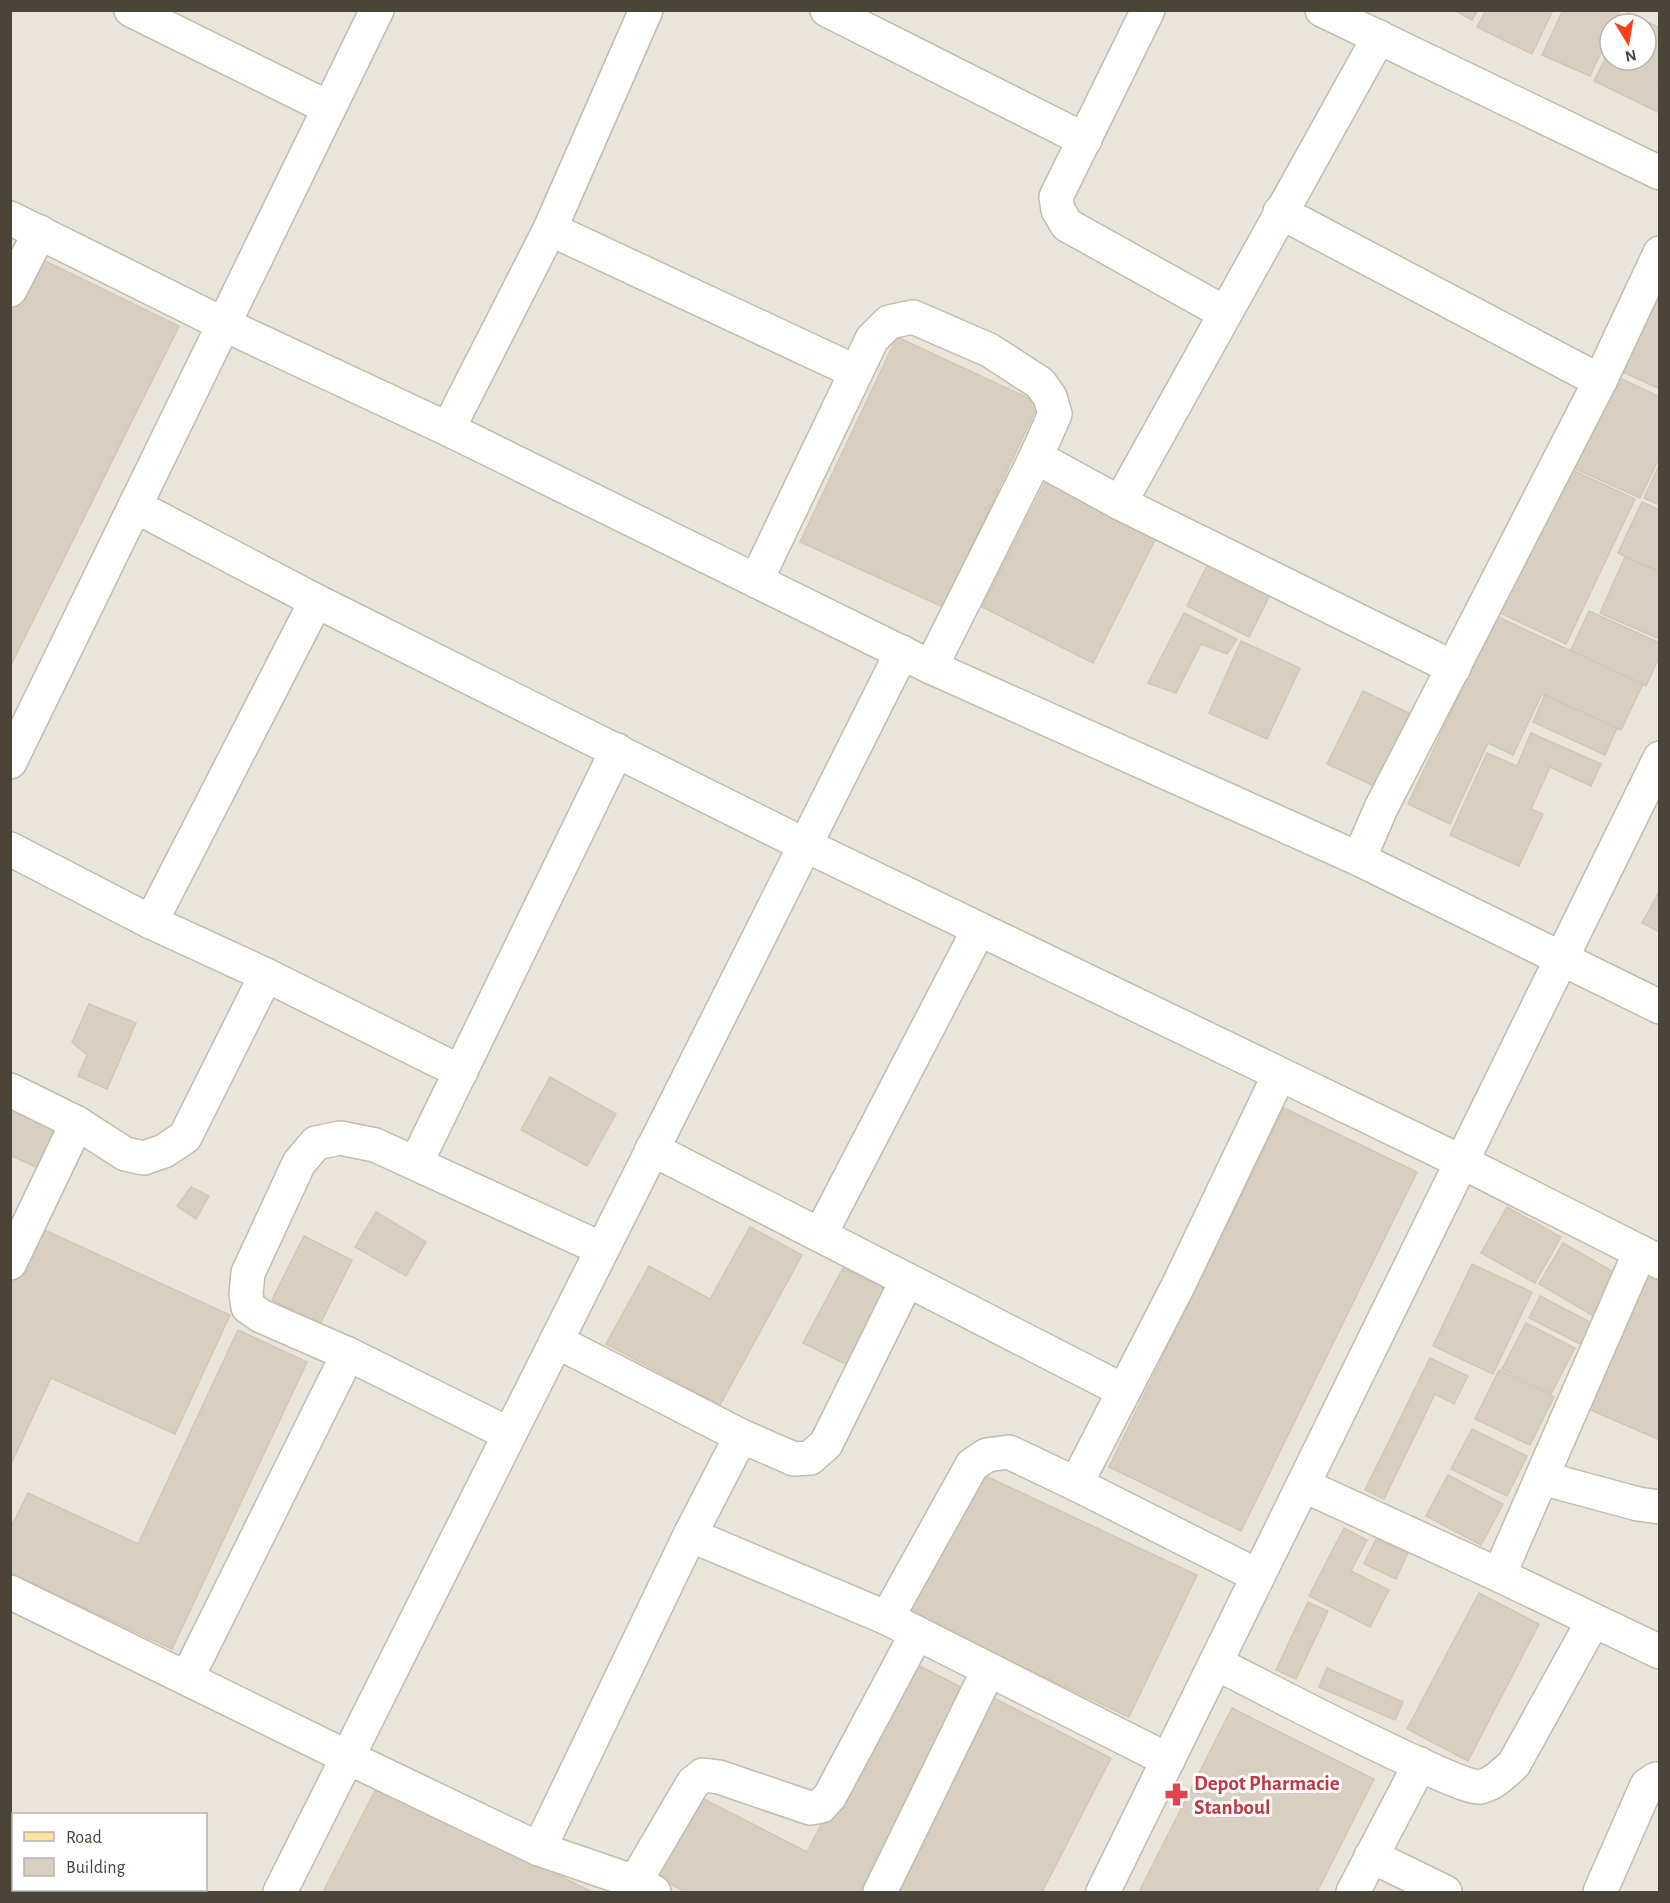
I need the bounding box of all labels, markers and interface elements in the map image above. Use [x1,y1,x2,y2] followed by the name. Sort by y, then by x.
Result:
[1598,12,1658,72] north arrow
[1624,47,1638,65] text: N
[1194,1773,1340,1818] place label: Depot Pharmacie Stanboul
[1163,1782,1189,1808] pharmacy icon: Depot Pharmacie Stanboul
[12,1813,207,1891] legend
[66,1829,102,1847] text: Road
[66,1859,126,1877] text: Building

